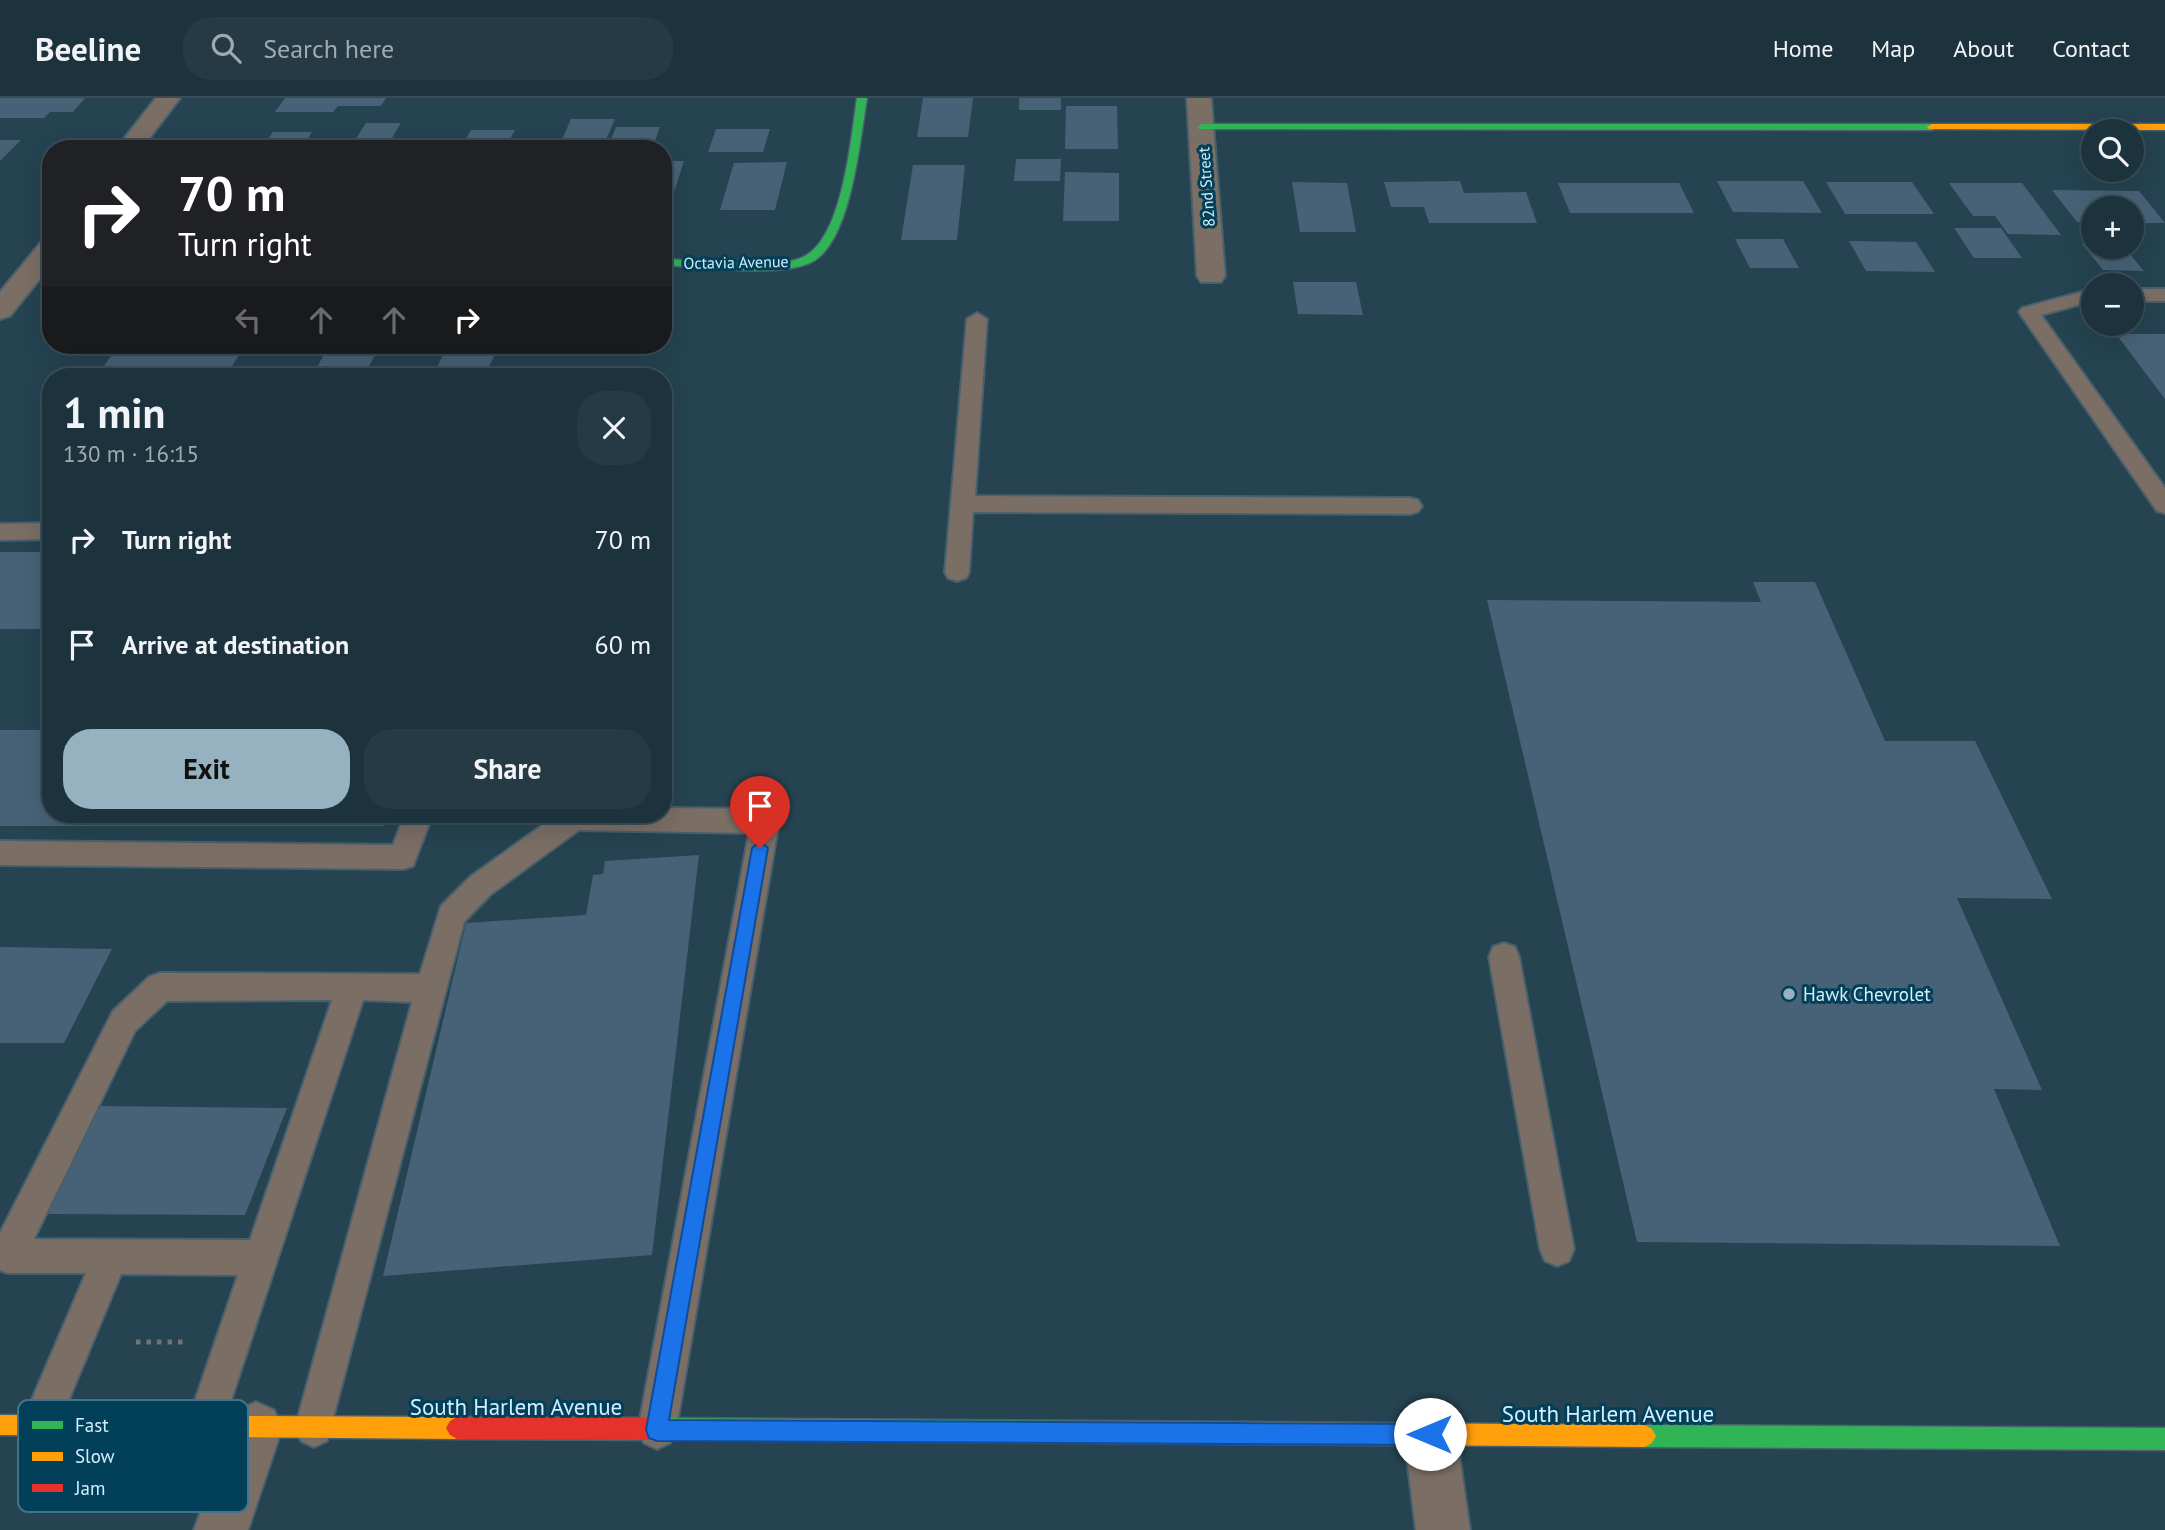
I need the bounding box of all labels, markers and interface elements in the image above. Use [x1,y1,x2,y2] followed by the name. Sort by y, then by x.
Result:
[183,17,673,80] search box
[35,27,141,70] text: Beeline
[207,29,245,67] icon: search
[263,32,394,65] text: Search here
[1773,33,1833,64] text: Home
[1871,33,1915,64] text: Map
[1953,33,2014,64] text: About
[2052,33,2130,64] text: Contact
[2081,119,2144,336] map controls
[2081,119,2144,182] button: search
[1193,146,1219,228] street label: 82nd Street
[178,161,285,225] text: 70 m
[63,168,154,259] icon: right
[2081,196,2144,259] button: +
[178,223,312,265] text: Turn right
[683,251,789,273] street label: Octavia Avenue
[2081,273,2144,336] button: −
[229,301,267,339] icon: left
[302,301,340,339] icon: ahead
[375,301,413,339] icon: ahead
[448,301,486,339] icon: right
[63,385,165,440] text: 1 min
[577,391,651,465] button: close
[63,439,199,468] text: 130 m · 16:15
[63,521,101,559] icon: right
[122,523,231,556] text: Turn right
[595,523,651,556] text: 70 m
[63,626,101,664] icon: arrive
[122,628,349,661] text: Arrive at destination
[595,628,651,661] text: 60 m
[63,729,350,809] button: Exit
[364,729,651,809] button: Share
[730,776,790,848] pin
[741,787,779,825] icon: arrive
[1803,982,1931,1006] place label: Hawk Chevrolet
[1781,986,1797,1002] marker: Hawk Chevrolet
[410,1392,622,1421] street label: South Harlem Avenue
[1393,1397,1467,1471] position arrow
[1502,1399,1714,1428] street label: South Harlem Avenue
[18,1400,248,1512] legend
[75,1413,109,1437] text: Fast
[75,1444,115,1468] text: Slow
[74,1476,105,1500] text: Jam

